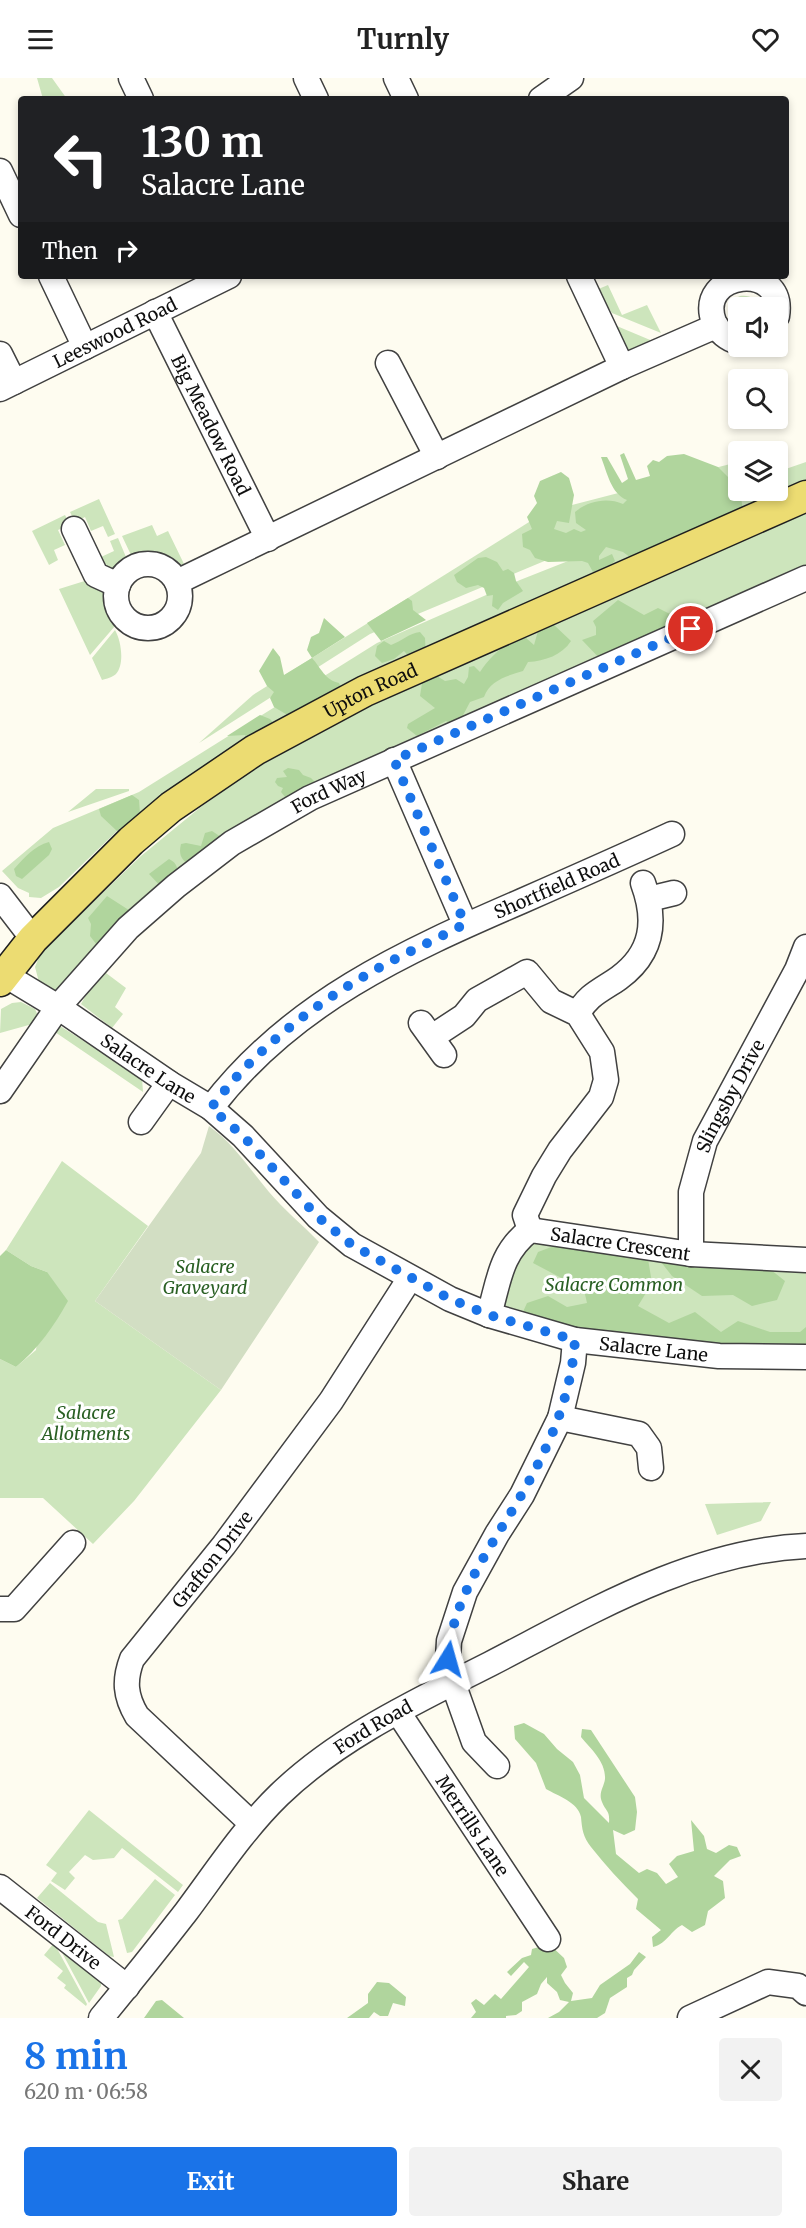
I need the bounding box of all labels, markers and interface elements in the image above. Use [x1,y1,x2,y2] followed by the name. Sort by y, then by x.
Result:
[357,22,449,56] text: Turnly
[24,23,57,56] icon: menu
[749,23,782,56] icon: heart
[141,116,263,168] text: 130 m
[42,120,120,198] icon: left
[141,168,305,202] text: Salacre Lane
[110,234,143,267] icon: right
[42,237,98,265] text: Then
[49,292,181,373] street label: Leeswood Road
[728,297,788,501] map controls
[728,297,788,357] button: sound
[166,351,256,499] street label: Big Meadow Road
[728,369,788,429] button: search
[728,441,788,501] button: layers
[665,603,716,654] pin
[674,612,707,645] icon: arrive
[319,658,421,723] street label: Upton Road
[287,763,370,818] street label: Ford Way
[490,848,623,923] street label: Shortfield Road
[96,1028,200,1108] street label: Salacre Lane
[691,1035,769,1155] street label: Slingsby Drive
[549,1222,692,1265] street label: Salacre Crescent
[163,1255,248,1299] park label: Salacre Graveyard
[545,1273,683,1296] park label: Salacre Common
[598,1331,709,1366] street label: Salacre Lane
[40,1401,130,1445] park label: Salacre Allotments
[167,1506,257,1612] street label: Grafton Drive
[416,1627,480,1691] position arrow
[329,1694,416,1759] street label: Ford Road
[431,1771,515,1880] street label: Merrills Lane
[21,1900,106,1974] street label: Ford Drive
[24,2034,128,2079] text: 8 min
[719,2038,782,2101] button: close
[24,2079,148,2104] text: 620 m · 06:58
[24,2147,397,2216] button: Exit
[409,2147,782,2216] button: Share

